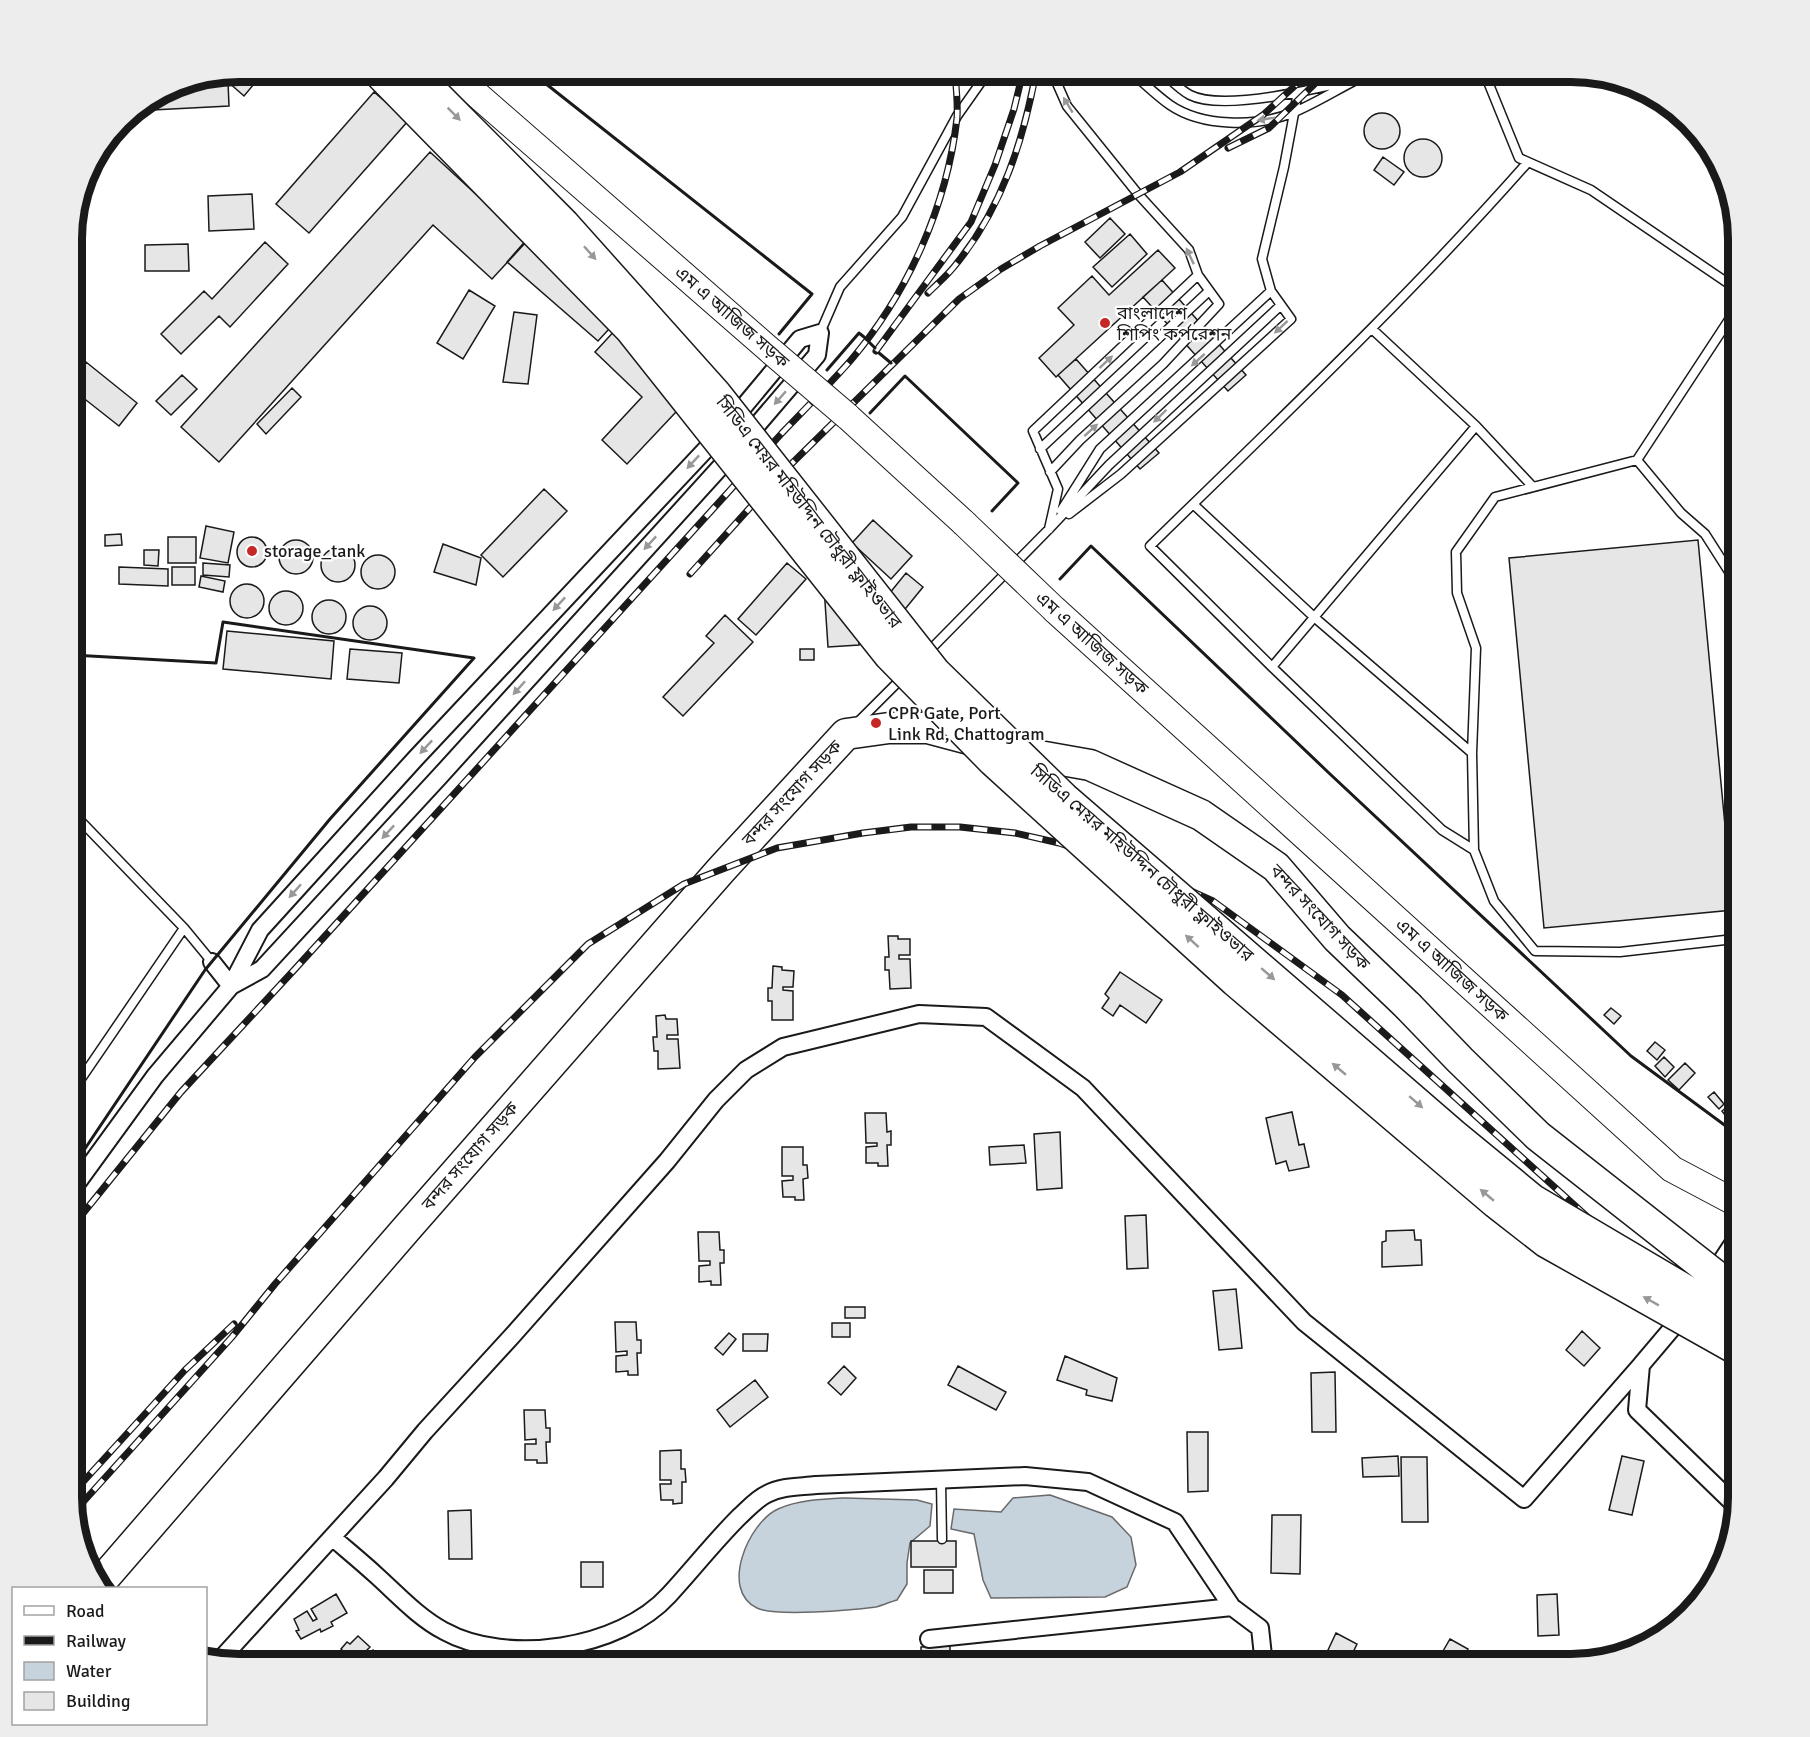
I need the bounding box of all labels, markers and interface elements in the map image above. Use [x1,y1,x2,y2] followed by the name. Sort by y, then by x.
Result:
[1062,97,1073,113] one-way arrow
[447,106,461,120] one-way arrow
[1257,115,1276,124] one-way arrow
[583,245,596,260] one-way arrow
[1185,247,1195,265] one-way arrow
[670,261,794,373] street label: এম এ আজিজ সড়ক
[1116,302,1232,345] place label: বাংলাদেশ শিপিং কর্পরেশন
[1098,316,1112,330] marker: বাংলাদেশ শিপিং কর্পরেশন
[1274,320,1289,334] one-way arrow
[1191,353,1206,366] one-way arrow
[1098,355,1113,369] one-way arrow
[774,390,787,405] one-way arrow
[711,391,907,633] street label: সিডিএ মেয়র মহিউদ্দিন চৌধুরী ফ্লাইওভার
[1153,409,1167,423] one-way arrow
[1083,424,1098,437] one-way arrow
[686,455,700,470] one-way arrow
[644,535,657,550] one-way arrow
[264,540,365,562] place label: storage_tank
[245,544,259,558] marker: storage_tank
[1031,586,1153,700] street label: এম এ আজিজ সড়ক
[552,597,566,612] one-way arrow
[513,680,526,695] one-way arrow
[888,702,1045,745] place label: CPR Gate, Port Link Rd, Chattogram
[869,716,883,730] marker: CPR Gate, Port Link Rd, Chattogram
[737,735,847,851] street label: বন্দর সংযোগ সড়ক
[420,740,434,754] one-way arrow
[1025,759,1258,966] street label: সিডিএ মেয়র মহিউদ্দিন চৌধুরী ফ্লাইওভার
[382,824,395,839] one-way arrow
[1265,859,1375,975] street label: বন্দর সংযোগ সড়ক
[289,884,303,898] one-way arrow
[1391,913,1513,1027] street label: এম এ আজিজ সড়ক
[1184,934,1199,948] one-way arrow
[1260,968,1276,981] one-way arrow
[1332,1063,1347,1076] one-way arrow
[1408,1095,1423,1108] one-way arrow
[416,1097,523,1216] street label: বন্দর সংযোগ সড়ক
[1480,1189,1495,1202] one-way arrow
[1642,1296,1659,1306] one-way arrow
[12,1587,207,1725] legend
[66,1600,105,1622] text: Road
[66,1630,127,1652] text: Railway
[66,1660,112,1682] text: Water
[66,1690,130,1712] text: Building

